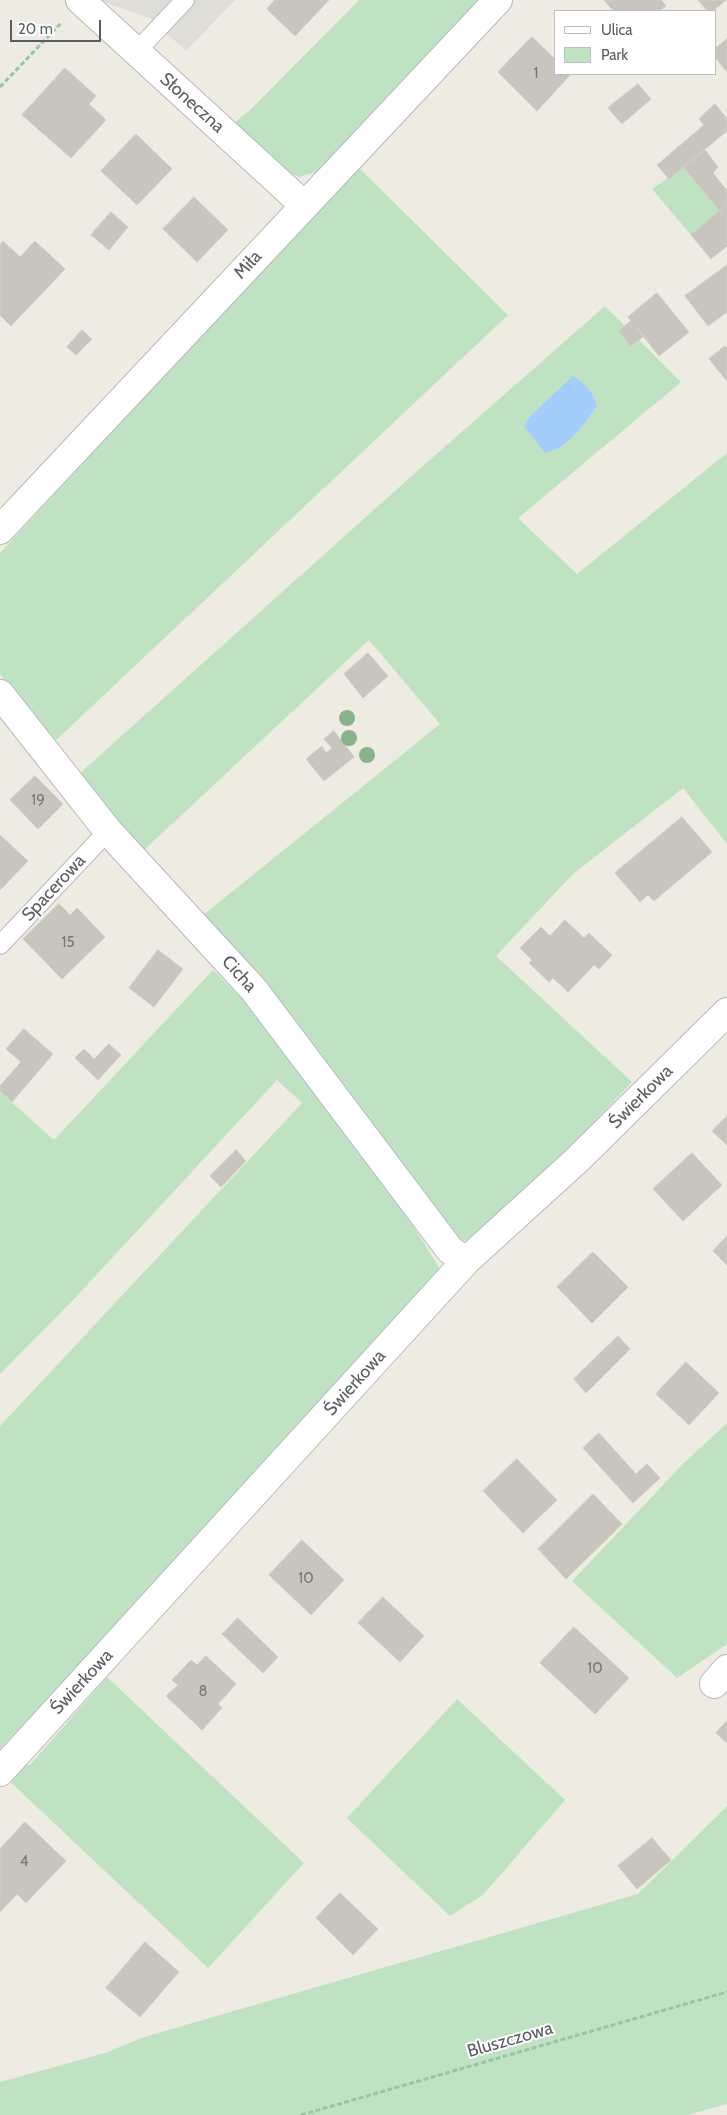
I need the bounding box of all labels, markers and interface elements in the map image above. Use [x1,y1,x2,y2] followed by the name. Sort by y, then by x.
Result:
[12,10,104,42] scale bar
[554,10,717,75] legend
[18,20,53,38] text: 20 m
[601,21,632,39] text: Ulica
[601,46,628,64] text: Park
[534,65,538,83] house number: 1
[155,68,229,138] street label: Słoneczna
[229,246,267,284] street label: Miła
[31,792,45,810] house number: 19
[18,850,90,926] street label: Spacerowa
[61,934,75,952] house number: 15
[217,951,261,997] street label: Cicha
[605,1061,677,1133] street label: Świerkowa
[320,1346,390,1420] street label: Świerkowa
[298,1570,314,1588] house number: 10
[46,1645,118,1719] street label: Świerkowa
[587,1660,603,1678] house number: 10
[198,1683,208,1701] house number: 8
[20,1853,28,1871] house number: 4
[465,2017,555,2063] street label: Bluszczowa

